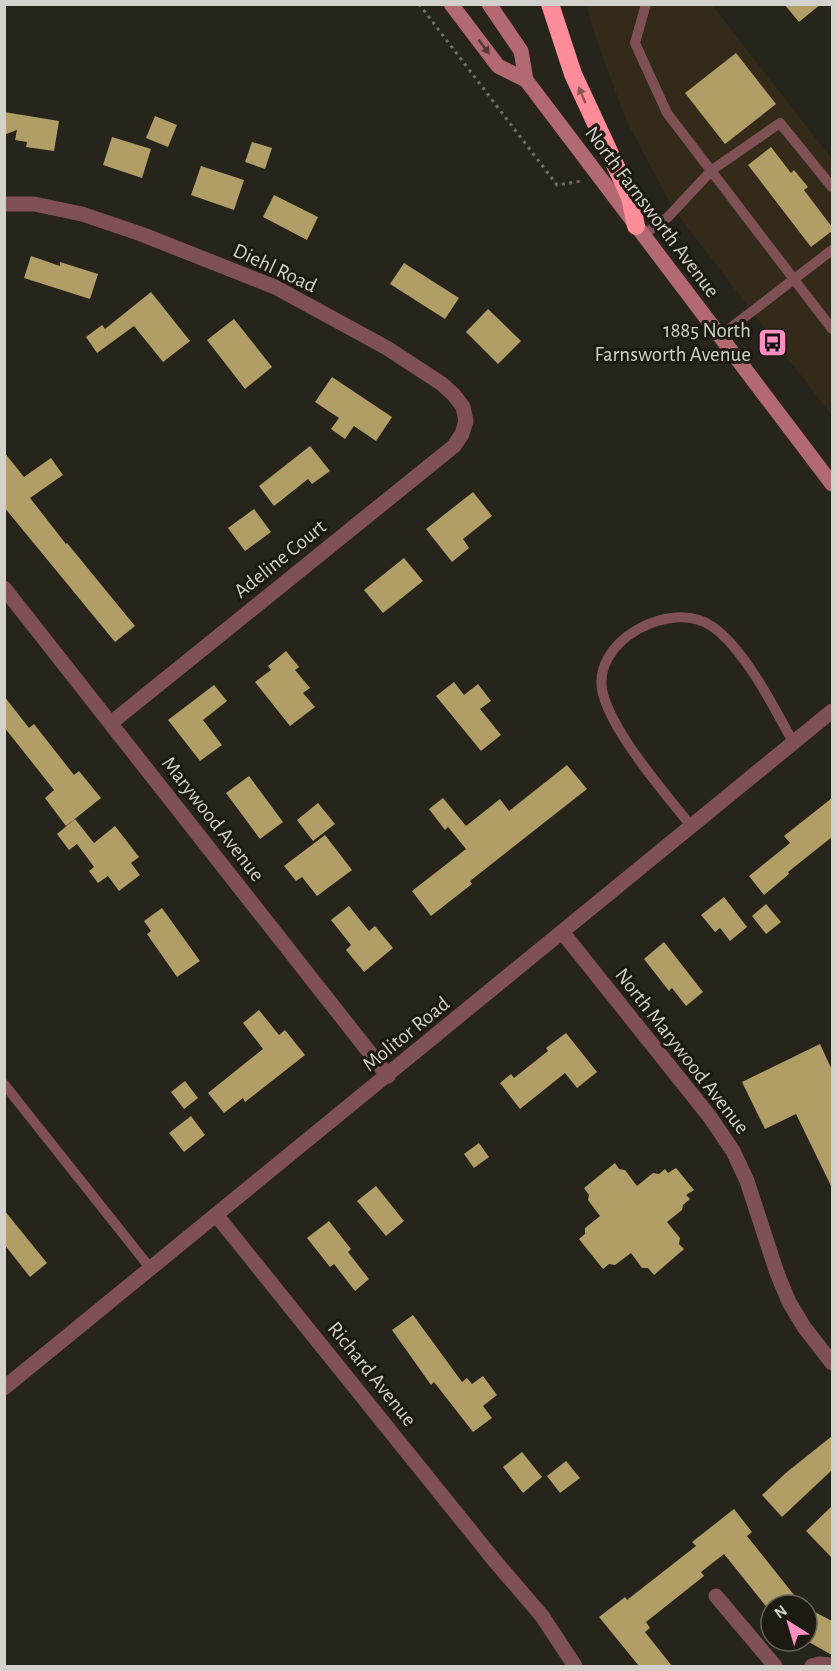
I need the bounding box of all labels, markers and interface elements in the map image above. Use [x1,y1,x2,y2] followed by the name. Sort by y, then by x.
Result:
[478,39,490,55] one-way arrow
[576,86,586,104] one-way arrow
[581,122,723,302] street label: North Farnsworth Avenue
[230,240,320,297] street label: Diehl Road
[595,320,751,365] place label: 1885 North Farnsworth Avenue
[756,326,788,358] bus stop icon: 1885 North Farnsworth Avenue
[230,516,330,602] street label: Adeline Court
[158,753,268,885] street label: Marywood Avenue
[611,964,753,1138] street label: North Marywood Avenue
[358,993,454,1075] street label: Molitor Road
[324,1318,420,1430] street label: Richard Avenue
[759,1593,819,1653] north arrow
[771,1602,790,1622] text: N

